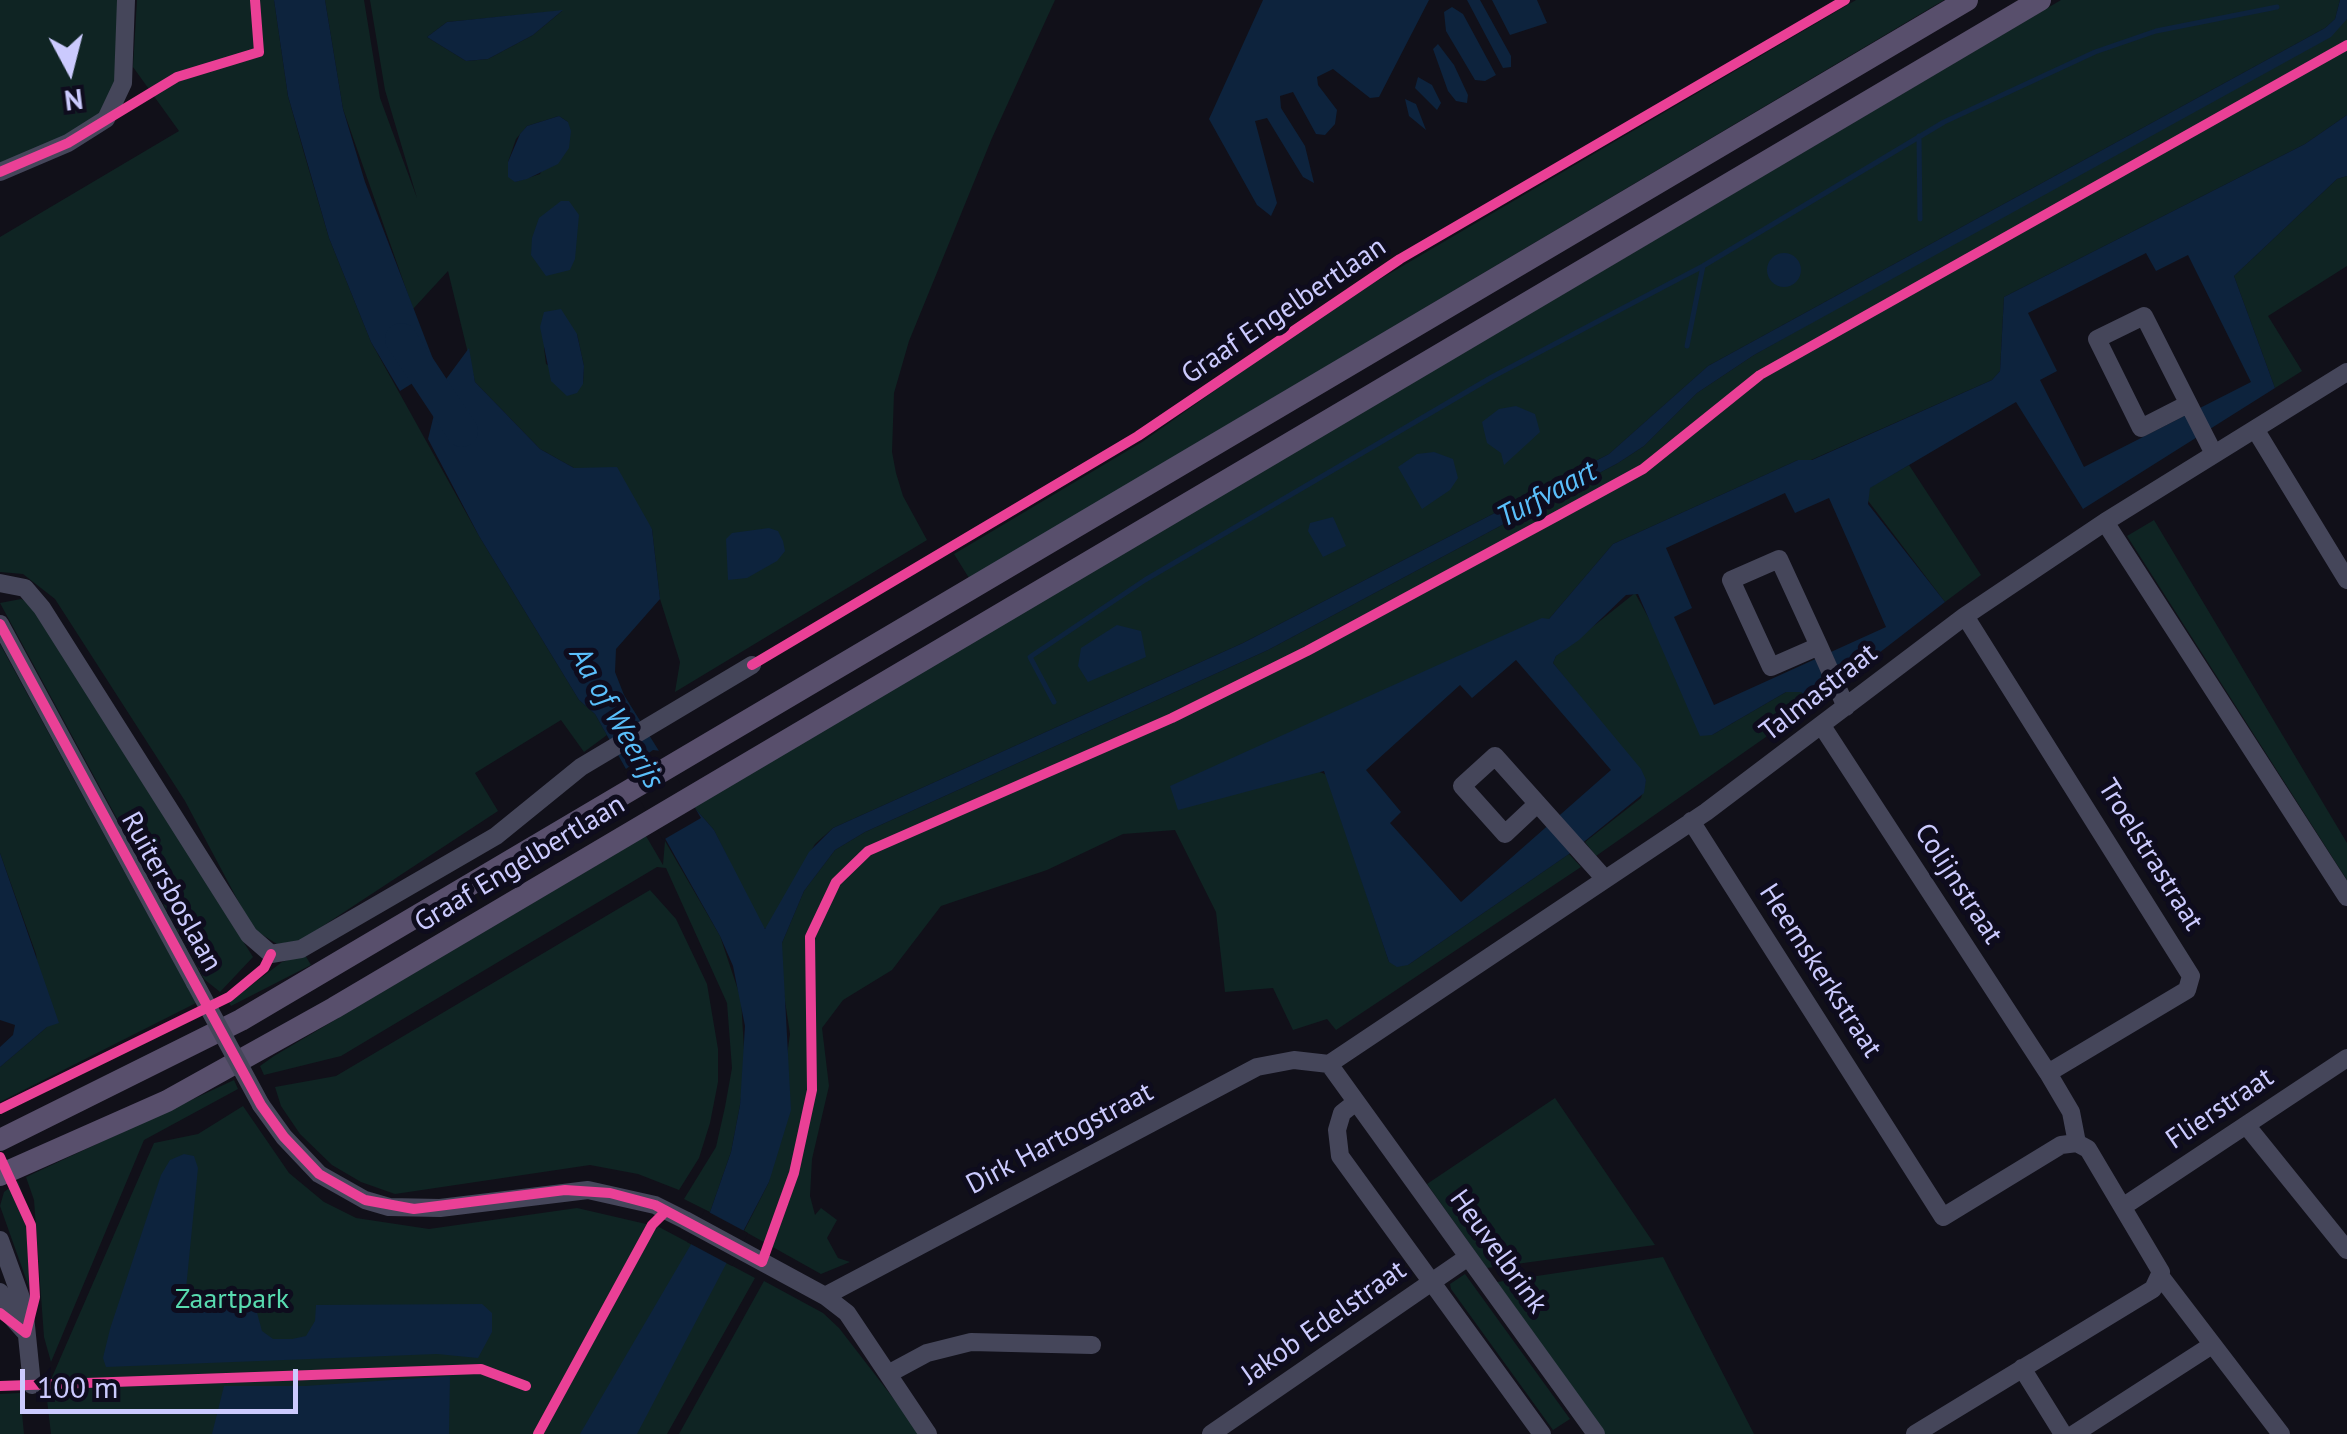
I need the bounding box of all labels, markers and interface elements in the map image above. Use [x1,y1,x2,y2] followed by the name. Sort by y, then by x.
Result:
[20,20,120,120] north arrow
[62,81,85,120] text: N
[1176,230,1392,392] street label: Graaf Engelbertlaan
[1491,454,1603,536] water label: Turfvaart
[1754,637,1884,749] street label: Talmastraat
[561,641,671,795] water label: Aa of Weerijs
[2090,773,2210,937] street label: Troelstrastraat
[409,788,631,940] street label: Graaf Engelbertlaan
[113,807,229,977] street label: Ruitersboslaan
[1907,818,2009,950] street label: Colijnstraat
[1752,878,1888,1064] street label: Heemskerkstraat
[2160,1061,2280,1157] street label: Flierstraat
[961,1076,1159,1202] street label: Dirk Hartogstraat
[1442,1184,1554,1320] street label: Heuvelbrink
[1235,1254,1413,1392] street label: Jakob Edelstraat
[175,1283,289,1317] park label: Zaartpark
[25,1349,302,1411] scale bar
[37,1367,118,1406] text: 100 m

